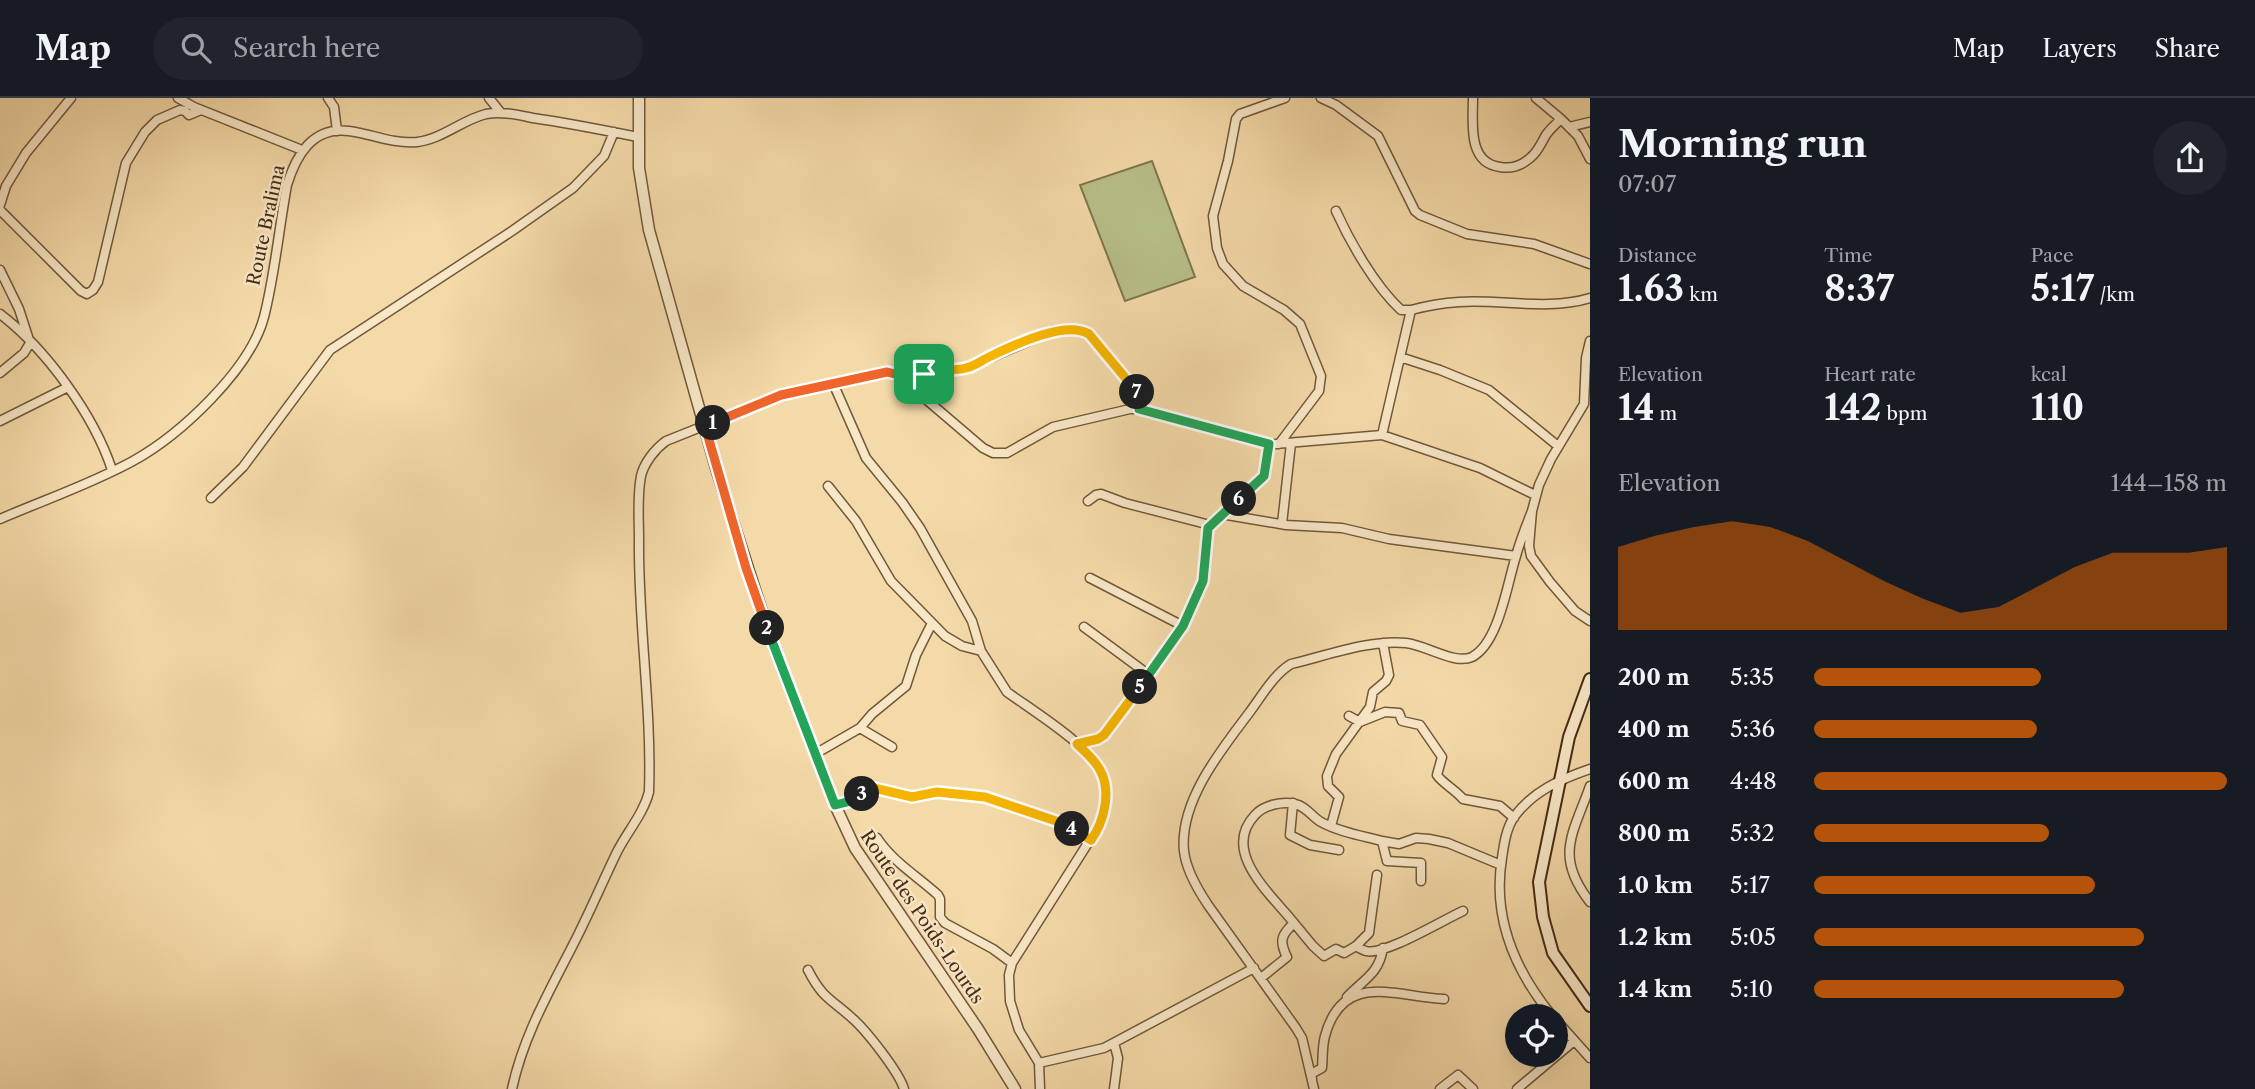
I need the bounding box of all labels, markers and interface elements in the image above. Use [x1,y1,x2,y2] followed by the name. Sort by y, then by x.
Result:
[153,17,643,80] search box
[35,28,111,69] text: Map
[177,29,215,67] icon: search
[233,32,380,64] text: Search here
[1953,34,2004,63] text: Map
[2042,34,2117,63] text: Layers
[2155,34,2220,63] text: Share
[1618,120,1867,167] text: Morning run
[2153,121,2227,195] button: share
[242,162,290,287] street label: Route Bralima
[1618,170,1676,198] text: 07:07
[1618,244,1697,267] text: Distance
[1824,244,1872,267] text: Time
[2031,244,2074,267] text: Pace
[1618,267,1684,310] text: 1.63
[1824,267,1894,310] text: 8:37
[2031,267,2094,310] text: 5:17
[1684,283,1718,306] text: km
[2094,283,2135,306] text: /km
[894,344,954,404] pin
[905,355,943,393] icon: arrive
[1618,363,1703,386] text: Elevation
[1824,363,1916,386] text: Heart rate
[2031,363,2067,386] text: kcal
[1120,374,1154,410] pin: 7
[1132,380,1141,403] text: 7
[1618,386,1655,429] text: 14
[1824,386,1881,429] text: 142
[2031,386,2084,429] text: 110
[1655,402,1677,425] text: m
[1881,402,1927,425] text: bpm
[696,406,730,440] pin: 1
[708,411,717,434] text: 1
[1618,469,1721,497] text: Elevation
[2111,469,2227,497] text: 144–158 m
[1222,482,1256,516] pin: 6
[1233,487,1244,510] text: 6
[750,610,784,646] pin: 2
[761,616,772,639] text: 2
[1618,663,1690,691] text: 200 m
[1730,663,1774,691] text: 5:35
[1122,670,1158,704] pin: 5
[1134,675,1145,698] text: 5
[1618,715,1690,743] text: 400 m
[1730,715,1775,743] text: 5:36
[1618,767,1690,795] text: 600 m
[1730,767,1777,795] text: 4:48
[844,776,880,812] pin: 3
[856,782,867,805] text: 3
[1054,812,1090,846] pin: 4
[1066,817,1077,840] text: 4
[1618,819,1690,847] text: 800 m
[1730,819,1775,847] text: 5:32
[856,826,988,1008] street label: Route des Poids-Lourds
[1618,871,1693,899] text: 1.0 km
[1730,871,1770,899] text: 5:17
[1618,923,1692,951] text: 1.2 km
[1730,923,1776,951] text: 5:05
[1618,975,1692,1003] text: 1.4 km
[1730,975,1773,1003] text: 5:10
[1505,1004,1568,1067] map controls
[1505,1004,1568,1067] button: locate

